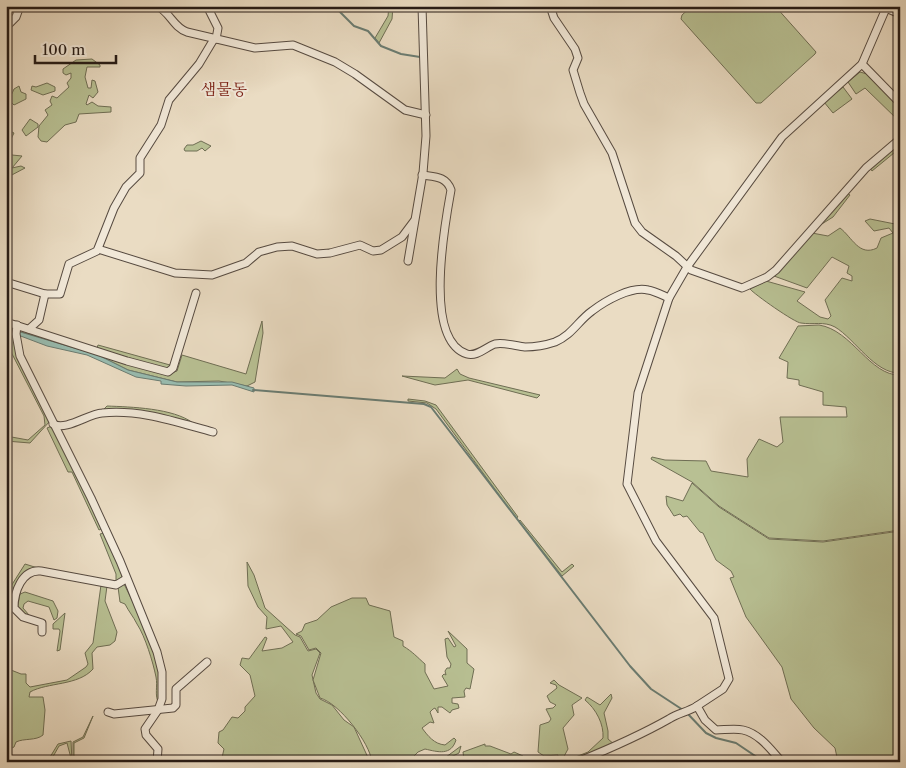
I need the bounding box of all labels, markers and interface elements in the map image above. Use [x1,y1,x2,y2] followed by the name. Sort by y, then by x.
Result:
[35,32,116,64] scale bar
[42,40,85,59] text: 100 m
[201,79,248,99] district label: 샘물동

